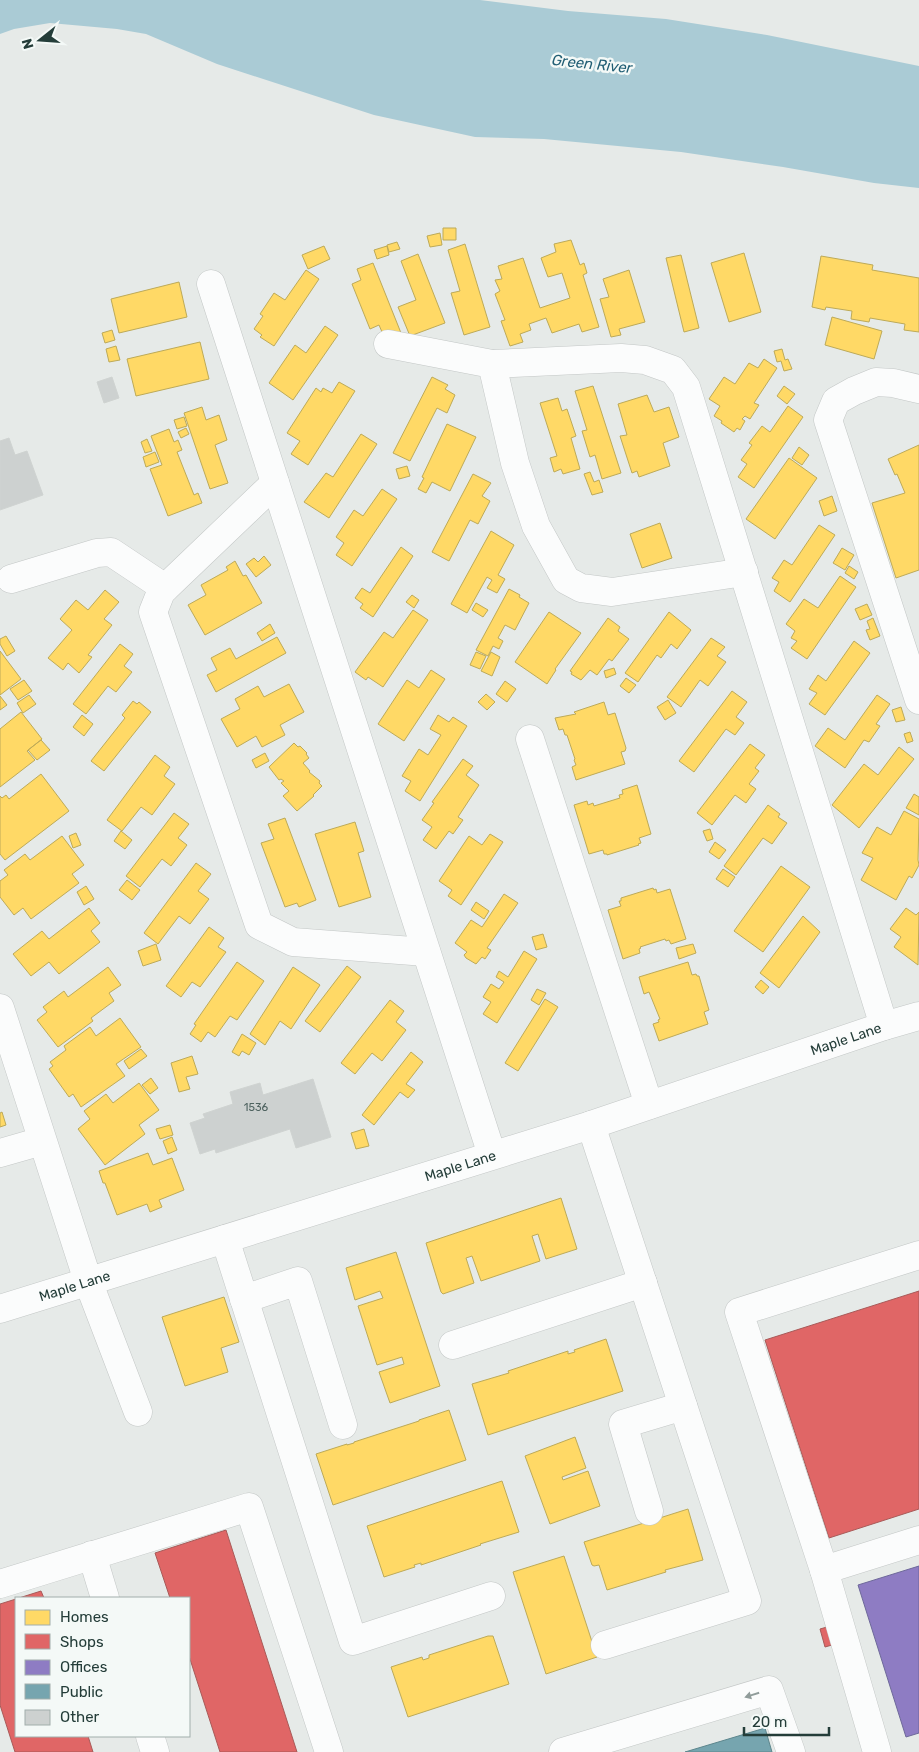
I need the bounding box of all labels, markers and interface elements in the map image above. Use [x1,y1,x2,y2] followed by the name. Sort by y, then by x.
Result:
[15,15,65,65] north arrow
[18,36,38,51] text: N
[551,51,634,77] water label: Green River
[808,1019,884,1059] street label: Maple Lane
[244,1101,269,1114] house number: 1536
[422,1147,498,1185] street label: Maple Lane
[37,1267,112,1305] street label: Maple Lane
[15,1597,190,1737] legend
[60,1608,109,1626] text: Homes
[60,1633,104,1651] text: Shops
[60,1658,108,1676] text: Offices
[60,1683,103,1701] text: Public
[745,1692,760,1700] one-way arrow
[744,1704,829,1736] scale bar
[60,1708,100,1726] text: Other
[752,1713,787,1731] text: 20 m

